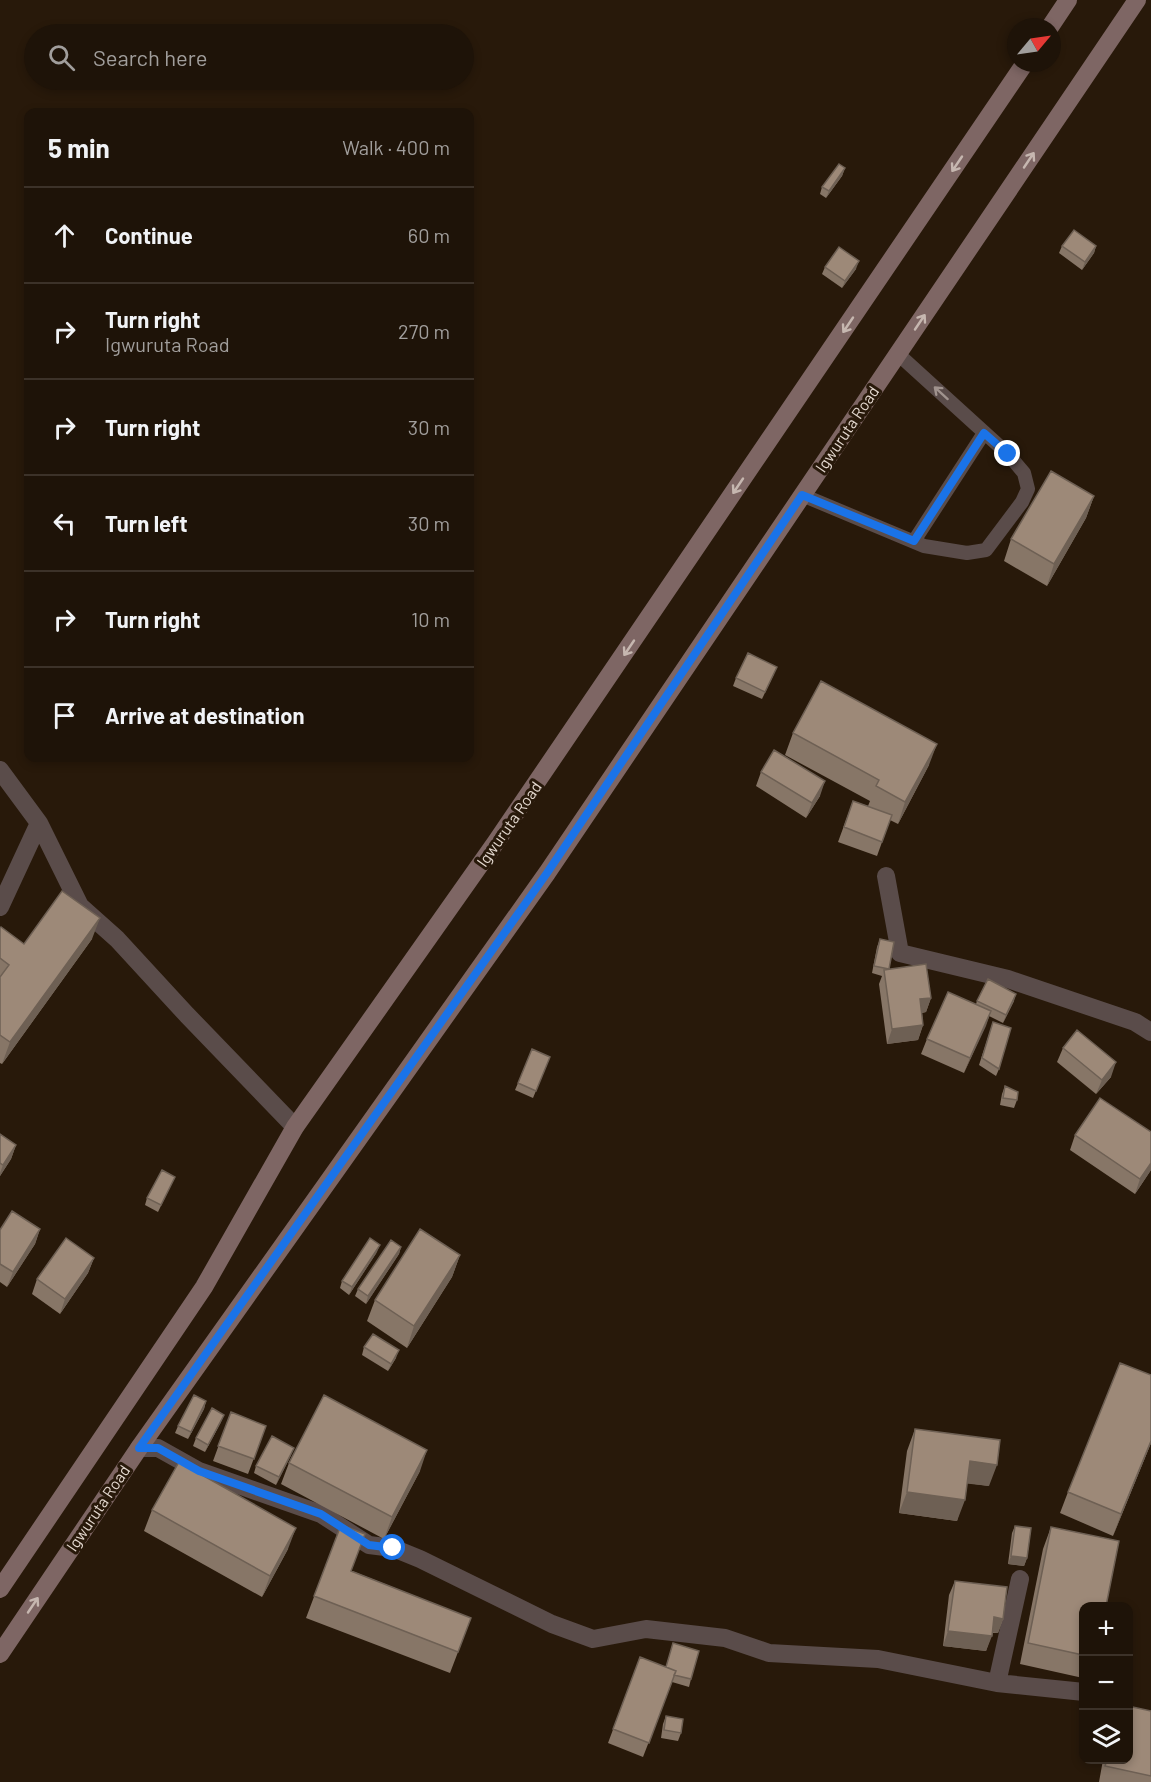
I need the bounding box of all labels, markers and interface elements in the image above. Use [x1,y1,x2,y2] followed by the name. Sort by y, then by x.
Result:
[1007,18,1061,72] north arrow
[24,24,474,90] search box
[45,41,78,74] icon: search
[93,44,207,70] text: Search here
[48,132,110,163] text: 5 min
[342,135,450,159] text: Walk · 400 m
[1023,153,1035,169] one-way arrow
[951,155,963,171] one-way arrow
[48,219,81,252] icon: ahead
[105,222,193,248] text: Continue
[408,223,450,247] text: 60 m
[105,306,200,332] text: Turn right
[914,314,926,331] one-way arrow
[48,315,81,348] icon: right
[842,316,854,333] one-way arrow
[398,319,450,343] text: 270 m
[105,332,230,356] text: Igwuruta Road
[811,382,882,475] street label: Igwuruta Road
[934,387,949,401] one-way arrow
[48,411,81,444] icon: right
[105,414,200,440] text: Turn right
[408,415,450,439] text: 30 m
[994,440,1020,466] route end
[732,478,744,494] one-way arrow
[48,507,81,540] icon: left
[105,510,188,536] text: Turn left
[408,511,450,535] text: 30 m
[48,603,81,636] icon: right
[105,606,200,632] text: Turn right
[411,607,450,631] text: 10 m
[622,639,635,656] one-way arrow
[48,699,81,732] icon: arrive
[105,702,304,728] text: Arrive at destination
[472,777,545,870] street label: Igwuruta Road
[62,1461,133,1554] street label: Igwuruta Road
[379,1534,405,1560] route start
[27,1597,39,1614] one-way arrow
[1079,1602,1133,1764] map controls
[1079,1602,1133,1656] button: +
[1079,1656,1133,1710] button: −
[1079,1710,1133,1764] button: layers

